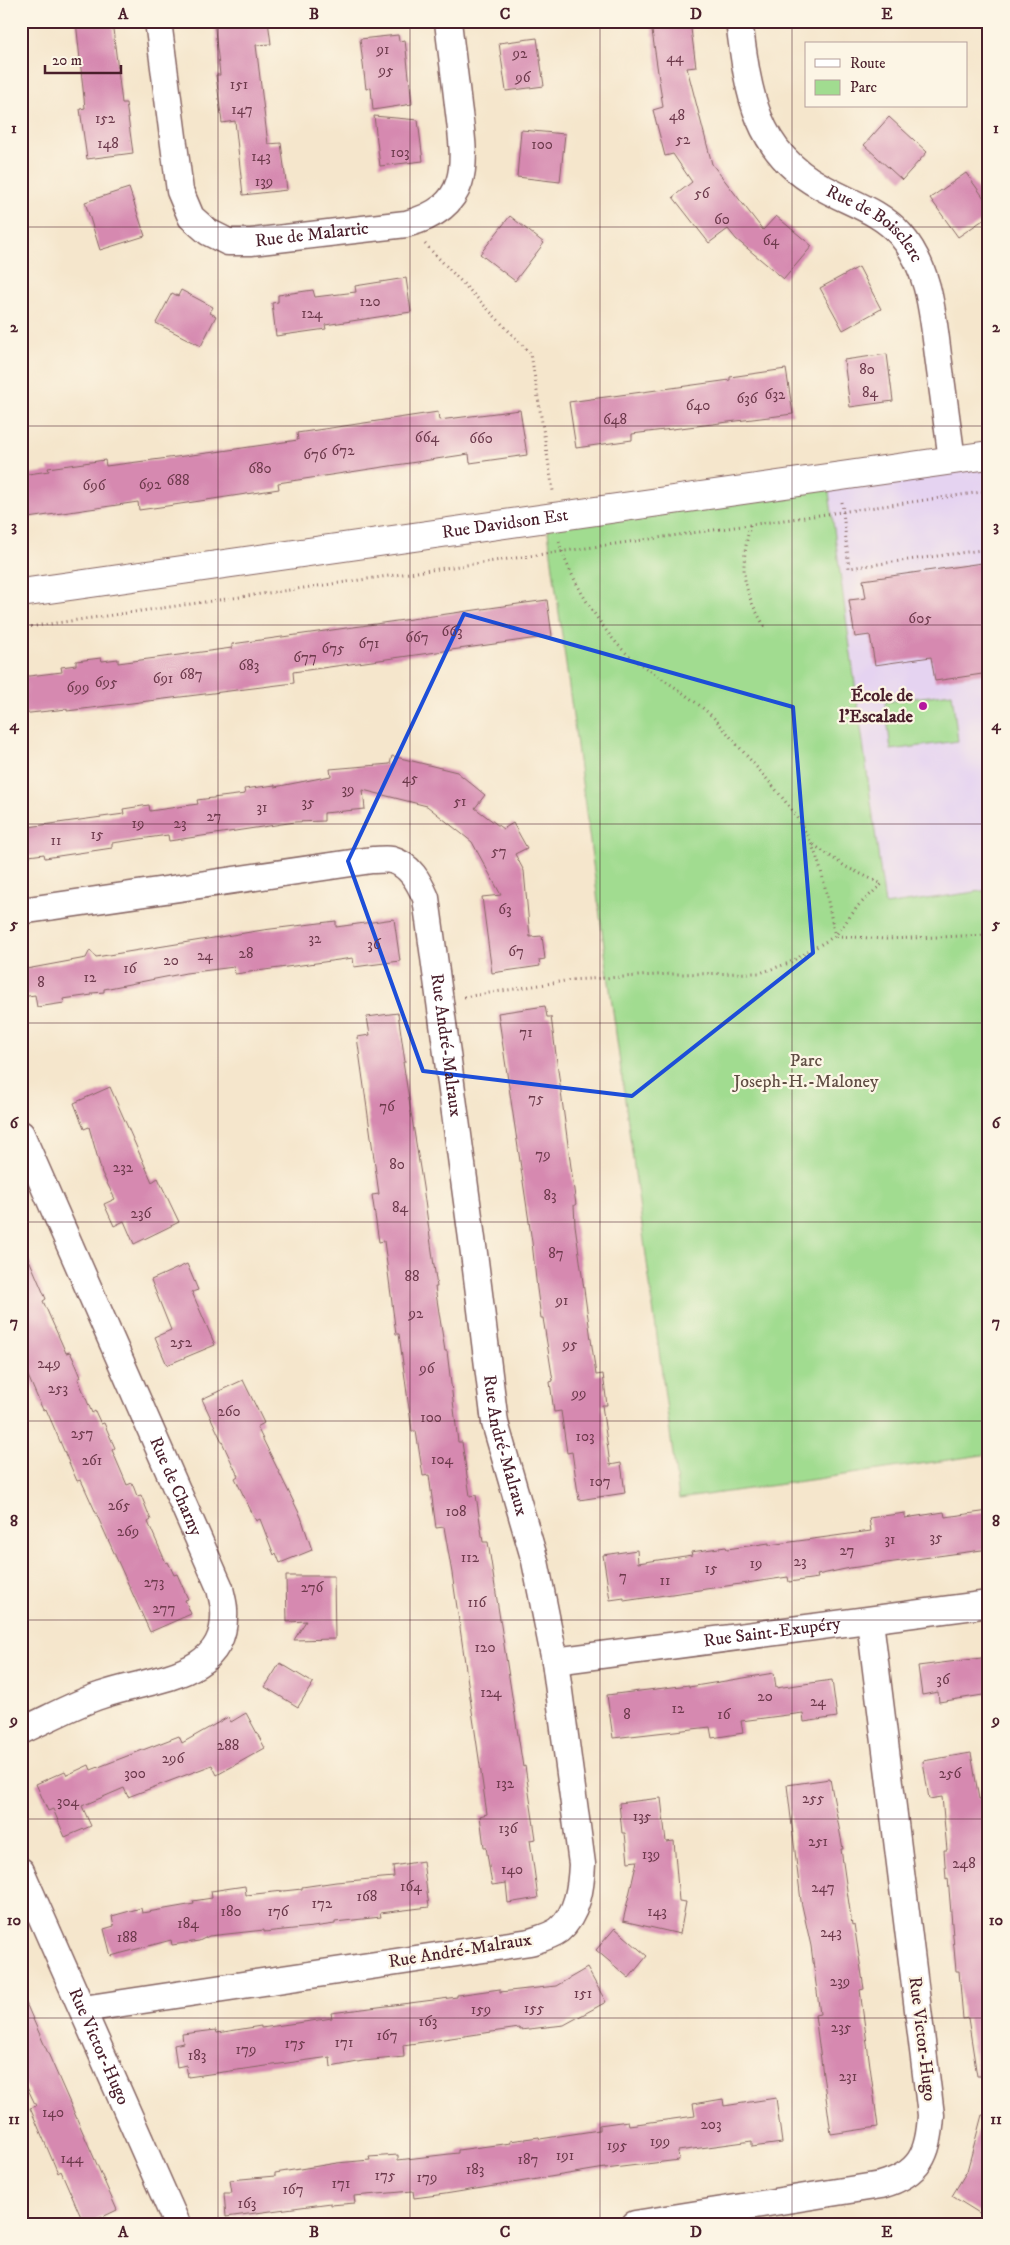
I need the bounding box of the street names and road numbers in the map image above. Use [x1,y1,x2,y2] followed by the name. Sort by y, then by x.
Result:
[822,180,928,266] street label: Rue de Boisclerc
[254,217,370,252] street label: Rue de Malartic
[441,504,570,544] street label: Rue Davidson Est
[425,972,466,1119] street label: Rue André-Malraux
[478,1374,532,1519] street label: Rue André-Malraux
[144,1434,207,1540] street label: Rue de Charny
[702,1613,843,1652] street label: Rue Saint-Exupéry
[387,1929,533,1973] street label: Rue André-Malraux
[903,1976,941,2103] street label: Rue Victor-Hugo
[63,1985,134,2109] street label: Rue Victor-Hugo

